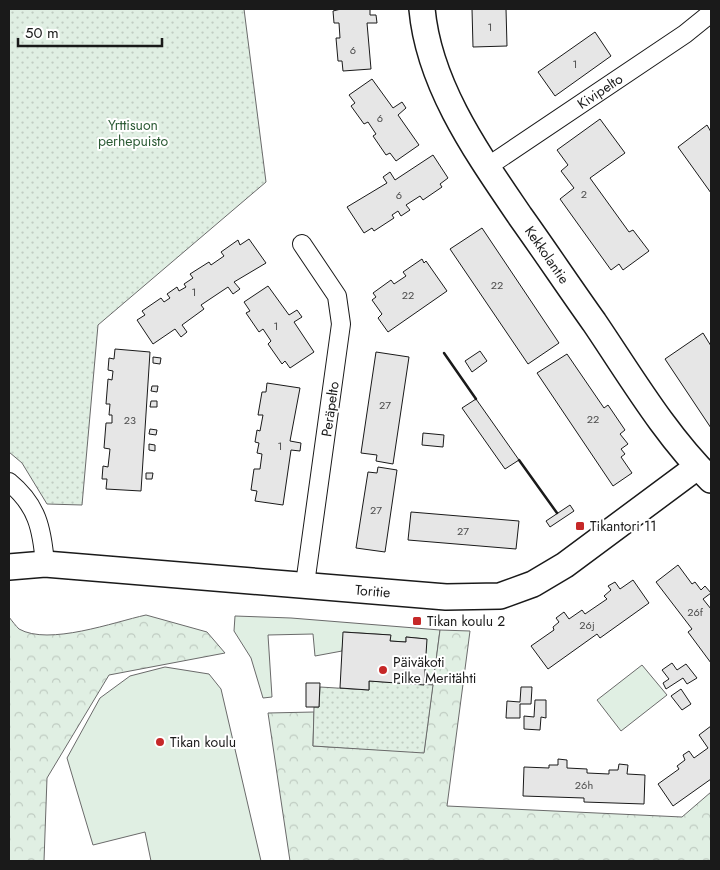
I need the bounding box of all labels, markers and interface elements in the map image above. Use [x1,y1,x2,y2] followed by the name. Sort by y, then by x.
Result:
[18,15,161,47] scale bar
[488,19,492,35] house number: 1
[25,22,59,44] text: 50 m
[350,42,356,58] house number: 6
[573,56,577,72] house number: 1
[573,68,627,114] street label: Kivipelto
[377,110,383,126] house number: 6
[98,115,168,151] park label: Yrttisuon perhepuisto
[581,186,587,202] house number: 2
[396,187,402,203] house number: 6
[520,222,574,288] street label: Kekkolantie
[491,277,503,293] house number: 22
[192,284,196,300] house number: 1
[402,287,414,303] house number: 22
[274,318,278,334] house number: 1
[316,380,344,438] street label: Peräpelto
[379,397,391,413] house number: 27
[587,411,599,427] house number: 22
[124,412,136,428] house number: 23
[278,438,282,454] house number: 1
[370,502,382,518] house number: 27
[590,516,657,536] place label: Tikantori 11
[574,520,586,532] marker: Tikantori 11
[457,523,469,539] house number: 27
[354,580,391,602] street label: Toritie
[687,604,704,620] house number: 26f
[427,611,505,631] place label: Tikan koulu 2
[411,615,423,627] marker: Tikan koulu 2
[579,617,595,633] house number: 26j
[393,652,476,688] place label: Päiväkoti Pilke Meritähti
[377,664,389,676] marker: Päiväkoti Pilke Meritähti
[170,732,236,752] place label: Tikan koulu
[154,736,166,748] marker: Tikan koulu
[575,777,593,793] house number: 26h

